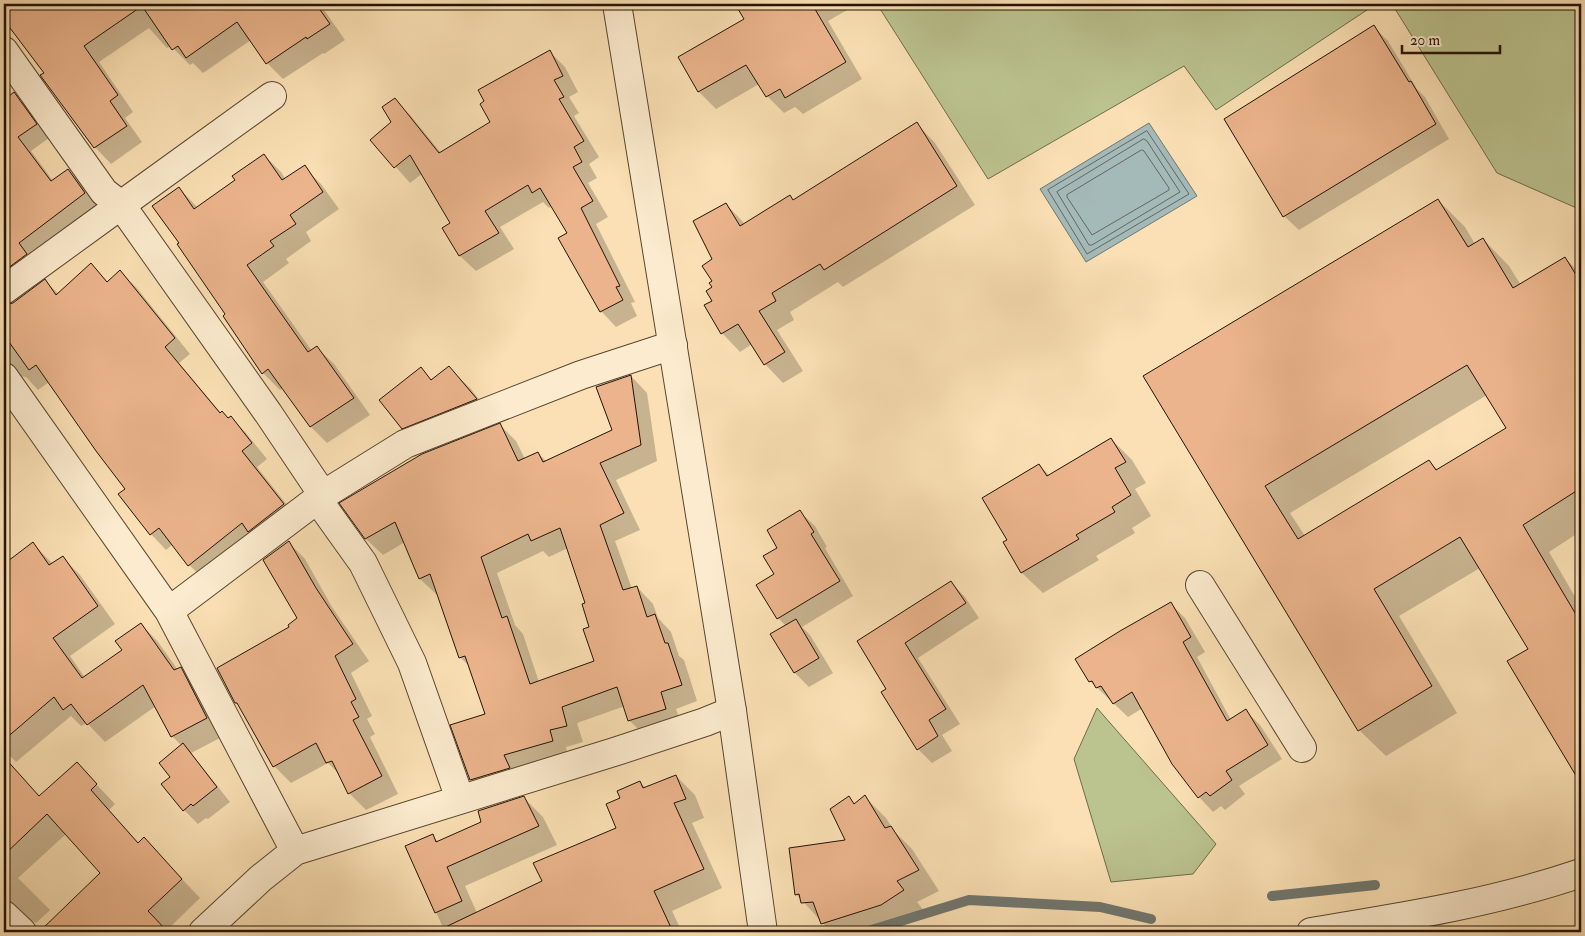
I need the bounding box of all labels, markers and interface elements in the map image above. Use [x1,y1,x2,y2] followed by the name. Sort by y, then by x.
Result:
[1402,22,1500,54] scale bar
[1410,31,1440,50] text: 20 m

